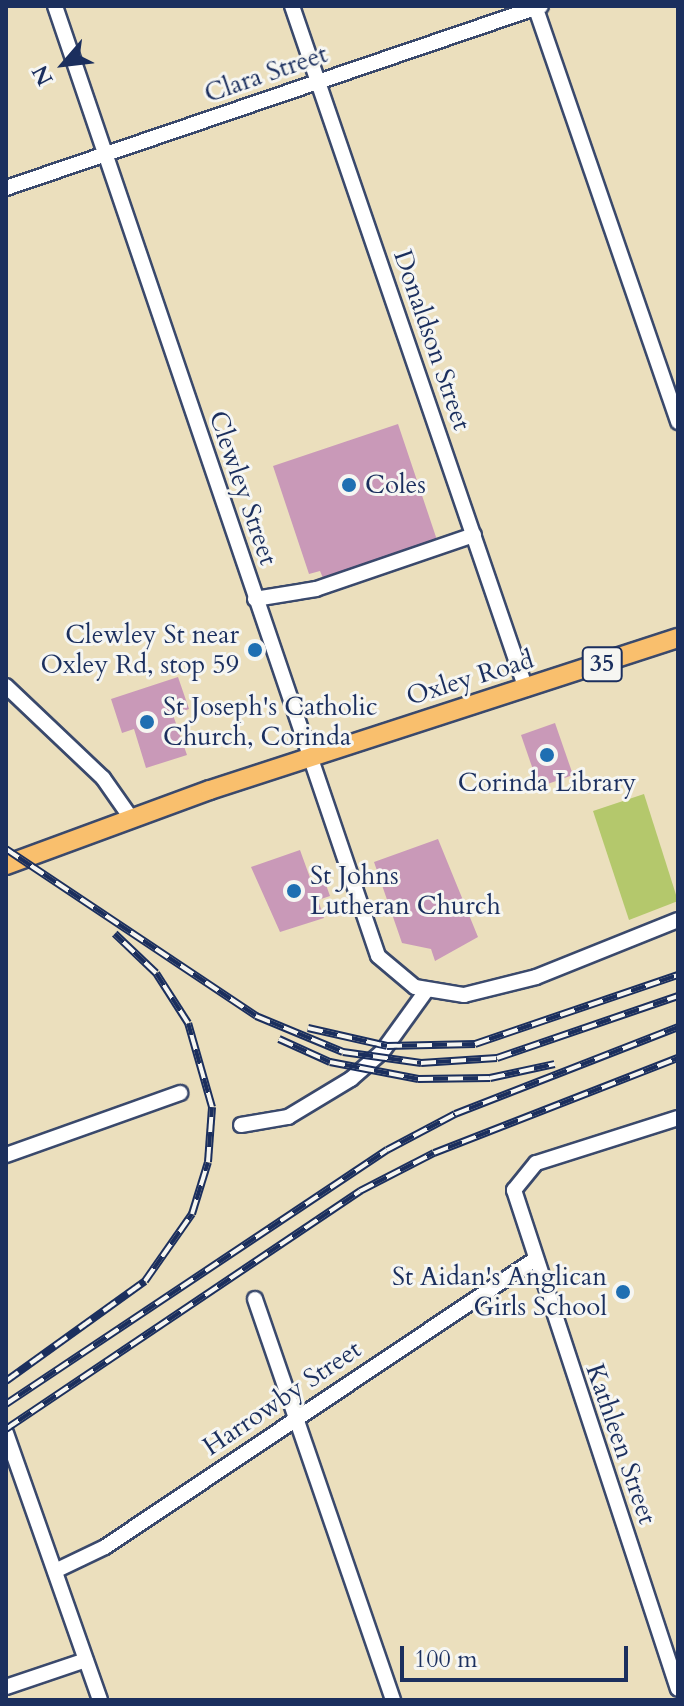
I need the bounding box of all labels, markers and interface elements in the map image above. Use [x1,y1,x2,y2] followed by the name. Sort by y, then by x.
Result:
[24,24,104,104] north arrow
[200,38,332,110] street label: Clara Street
[25,60,61,91] text: N
[387,246,477,434] street label: Donaldson Street
[202,407,284,569] street label: Clewley Street
[365,469,426,501] place label: Coles
[340,476,358,494] marker: Coles
[41,619,239,680] place label: Clewley St near Oxley Rd, stop 59
[246,641,264,659] marker: Clewley St near Oxley Rd, stop 59
[402,644,538,712] street label: Oxley Road
[580,644,624,684] road number: 35
[163,691,378,752] place label: St Joseph's Catholic Church, Corinda
[138,713,156,731] marker: St Joseph's Catholic Church, Corinda
[538,746,556,764] marker: Corinda Library
[458,767,636,799] place label: Corinda Library
[310,860,501,922] place label: St Johns Lutheran Church
[285,882,303,900] marker: St Johns Lutheran Church
[392,1261,607,1322] place label: St Aidan's Anglican Girls School
[614,1283,632,1301] marker: St Aidan's Anglican Girls School
[197,1334,367,1462] street label: Harrowby Street
[579,1360,663,1528] street label: Kathleen Street
[404,1630,632,1680] scale bar
[414,1643,478,1676] text: 100 m

